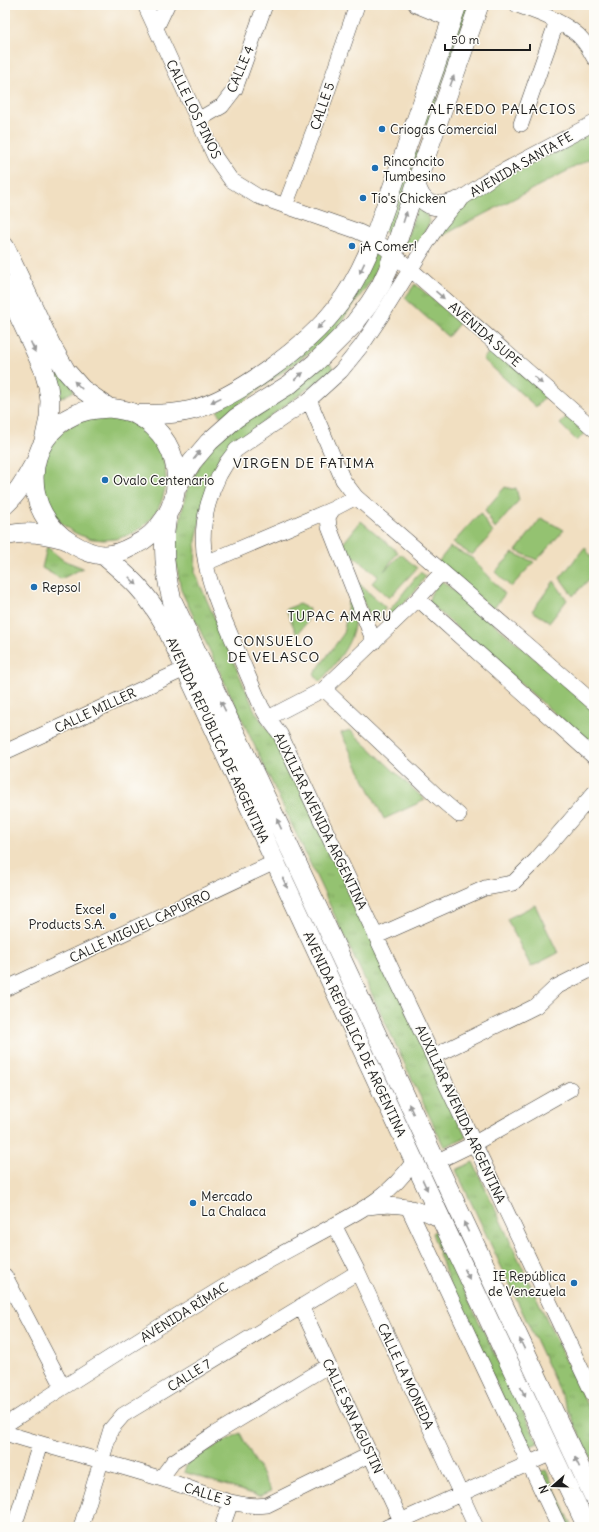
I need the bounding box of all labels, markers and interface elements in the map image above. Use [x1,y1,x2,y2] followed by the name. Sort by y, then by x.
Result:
[445,26,530,52] scale bar
[451,32,480,47] text: 50 m
[223,43,258,95] street label: CALLE 4
[162,57,225,162] street label: CALLE LOS PINOS
[450,74,456,86] one-way arrow
[306,80,339,132] street label: CALLE 5
[427,100,577,118] district label: ALFREDO PALACIOS
[390,121,497,138] place label: Criogas Comercial
[377,124,387,134] marker: Criogas Comercial
[467,128,576,201] street label: AVENIDA SANTA FE
[383,153,446,185] place label: Rinconcito Tumbesino
[370,163,380,173] marker: Rinconcito Tumbesino
[371,190,446,207] place label: Tío's Chicken
[358,193,368,203] marker: Tío's Chicken
[403,210,409,222] one-way arrow
[360,238,417,255] place label: ¡A Comer!
[347,241,357,251] marker: ¡A Comer!
[359,262,365,273] one-way arrow
[435,290,445,299] one-way arrow
[445,298,525,371] street label: AVENIDA SUPE
[317,320,326,330] one-way arrow
[30,341,36,353] one-way arrow
[294,372,305,380] one-way arrow
[533,376,543,385] one-way arrow
[73,380,83,389] one-way arrow
[211,397,222,403] one-way arrow
[193,450,202,461] one-way arrow
[233,454,375,472] district label: VIRGEN DE FATIMA
[113,472,214,489] place label: Ovalo Centenario
[100,475,110,485] marker: Ovalo Centenario
[128,576,138,586] one-way arrow
[42,579,81,596] place label: Repsol
[29,582,39,592] marker: Repsol
[287,607,393,625] district label: TUPAC AMARU
[228,632,320,666] district label: CONSUELO DE VELASCO
[162,634,274,846] street label: AVENIDA REPÚBLICA DE ARGENTINA
[52,684,139,737] street label: CALLE MILLER
[220,701,226,712] one-way arrow
[270,730,371,913] street label: AUXILIAR AVENIDA ARGENTINA
[276,818,282,830] one-way arrow
[282,878,288,889] one-way arrow
[67,886,214,967] street label: CALLE MIGUEL CAPURRO
[29,901,105,933] place label: Excel Products S.A.
[108,911,118,921] marker: Excel Products S.A.
[299,928,411,1140] street label: AVENIDA REPÚBLICA DE ARGENTINA
[412,1022,509,1206] street label: AUXILIAR AVENIDA ARGENTINA
[408,1103,414,1115] one-way arrow
[422,1179,428,1191] one-way arrow
[201,1188,266,1220] place label: Mercado La Chalaca
[188,1198,198,1208] marker: Mercado La Chalaca
[463,1221,469,1232] one-way arrow
[464,1268,470,1280] one-way arrow
[488,1268,566,1300] place label: IE República de Venezuela
[137,1278,232,1346] street label: AVENIDA RÍMAC
[569,1278,579,1288] marker: IE República de Venezuela
[374,1320,438,1432] street label: CALLE LA MONEDA
[519,1339,525,1350] one-way arrow
[164,1355,215,1395] street label: CALLE 7
[318,1356,387,1476] street label: CALLE SAN AGUSTIN
[520,1386,526,1397] one-way arrow
[574,1456,580,1467] one-way arrow
[533,1466,573,1506] north arrow
[182,1479,234,1510] street label: CALLE 3
[536,1483,551,1495] text: N

